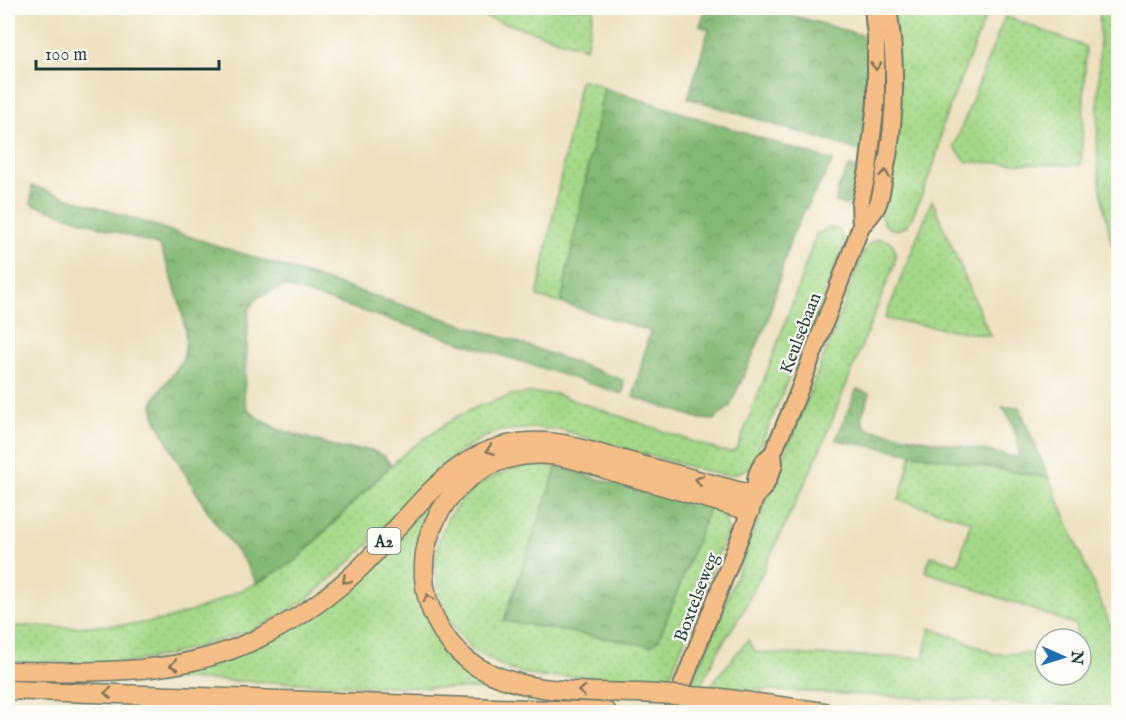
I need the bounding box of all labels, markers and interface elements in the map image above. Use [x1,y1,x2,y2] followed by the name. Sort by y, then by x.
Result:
[36,33,219,71] scale bar
[45,44,87,67] text: 100 m
[870,61,882,70] one-way arrow
[877,169,890,179] one-way arrow
[775,289,827,377] street label: Keulsebaan
[485,443,495,456] one-way arrow
[694,475,705,487] one-way arrow
[368,528,400,554] road number: A2
[670,549,725,646] street label: Boxtelseweg
[343,573,353,584] one-way arrow
[423,593,436,603] one-way arrow
[1033,627,1093,687] north arrow
[1066,649,1086,665] text: N
[169,659,179,671] one-way arrow
[577,684,586,697] one-way arrow
[103,687,112,700] one-way arrow

